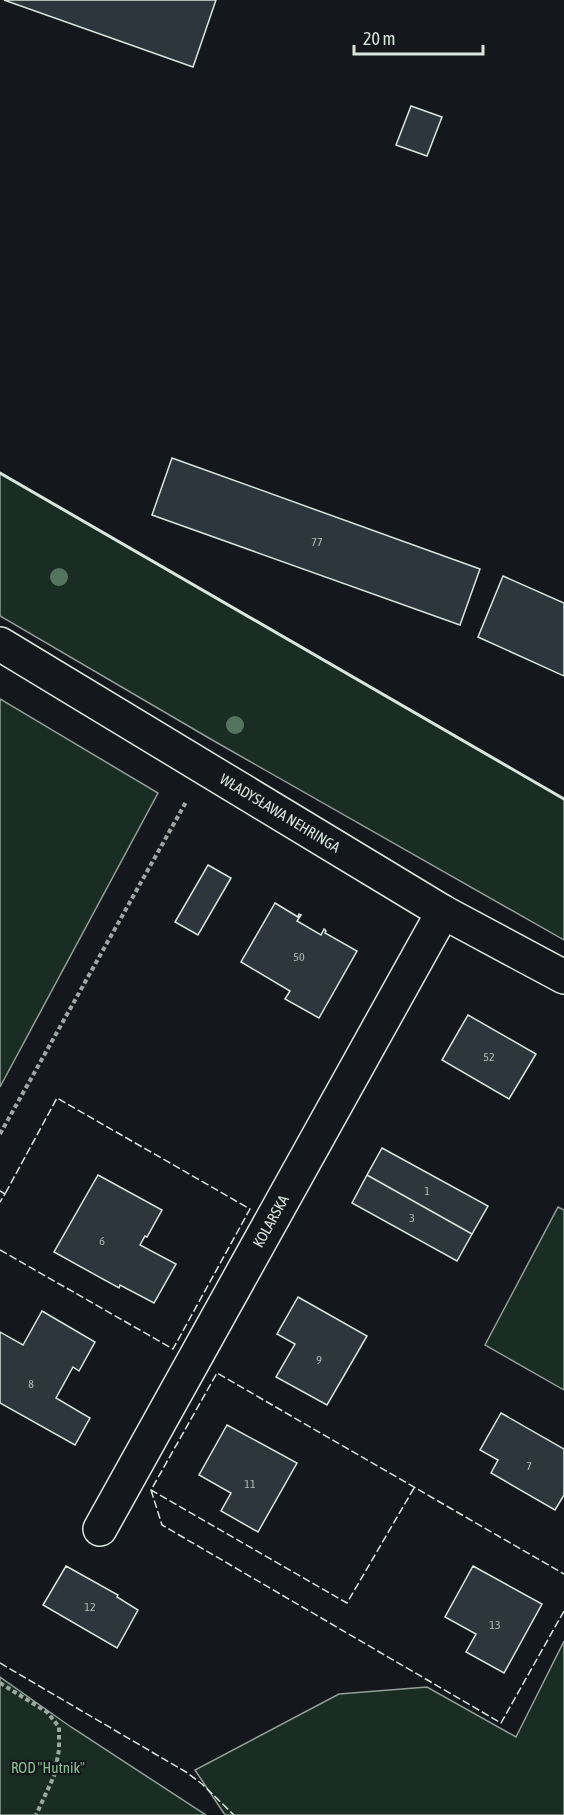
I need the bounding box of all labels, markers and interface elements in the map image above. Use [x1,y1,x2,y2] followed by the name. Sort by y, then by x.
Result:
[354,18,483,56] scale bar
[363,28,395,49] text: 20 m
[311,535,323,549] house number: 77
[217,770,344,856] street label: WŁADYSŁAWA NEHRINGA
[293,950,305,964] house number: 50
[483,1050,495,1064] house number: 52
[424,1184,430,1198] house number: 1
[249,1191,292,1250] street label: KOLARSKA
[409,1211,415,1225] house number: 3
[99,1234,105,1248] house number: 6
[316,1353,322,1367] house number: 9
[28,1377,34,1391] house number: 8
[526,1459,532,1473] house number: 7
[244,1477,256,1491] house number: 11
[84,1600,96,1614] house number: 12
[489,1618,501,1632] house number: 13
[11,1759,85,1776] park label: ROD "Hutnik"

